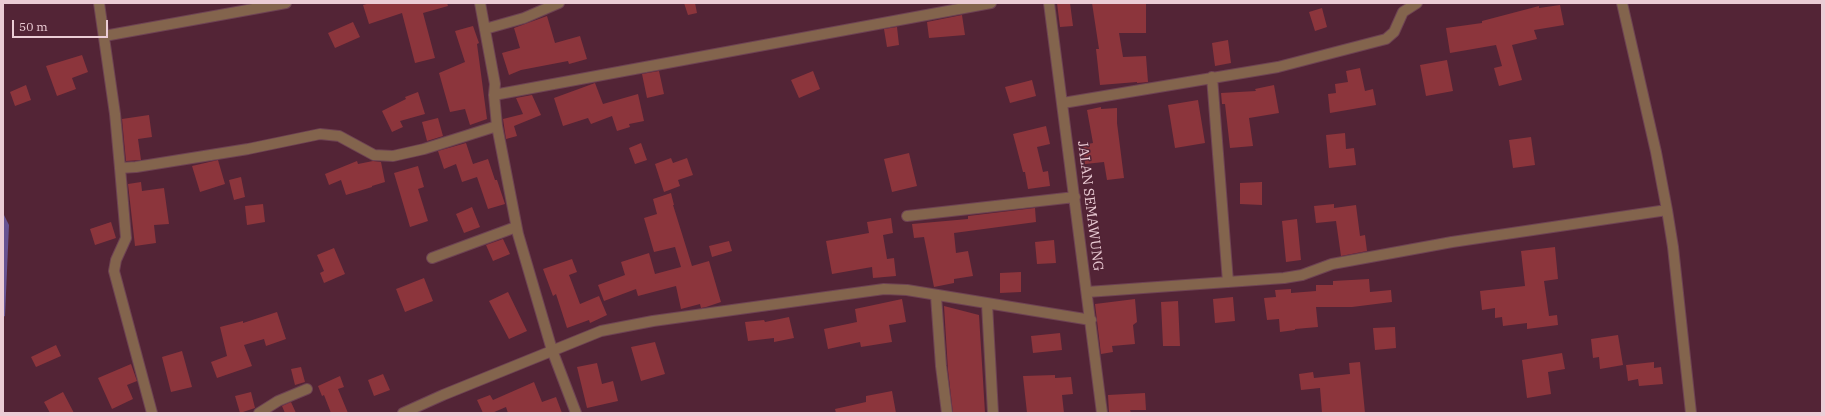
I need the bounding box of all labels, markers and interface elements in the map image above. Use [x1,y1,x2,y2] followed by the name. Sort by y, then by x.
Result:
[14,12,110,38] scale bar
[19,19,48,34] text: 50 m
[1074,140,1106,272] street label: JALAN SEMAWUNG

